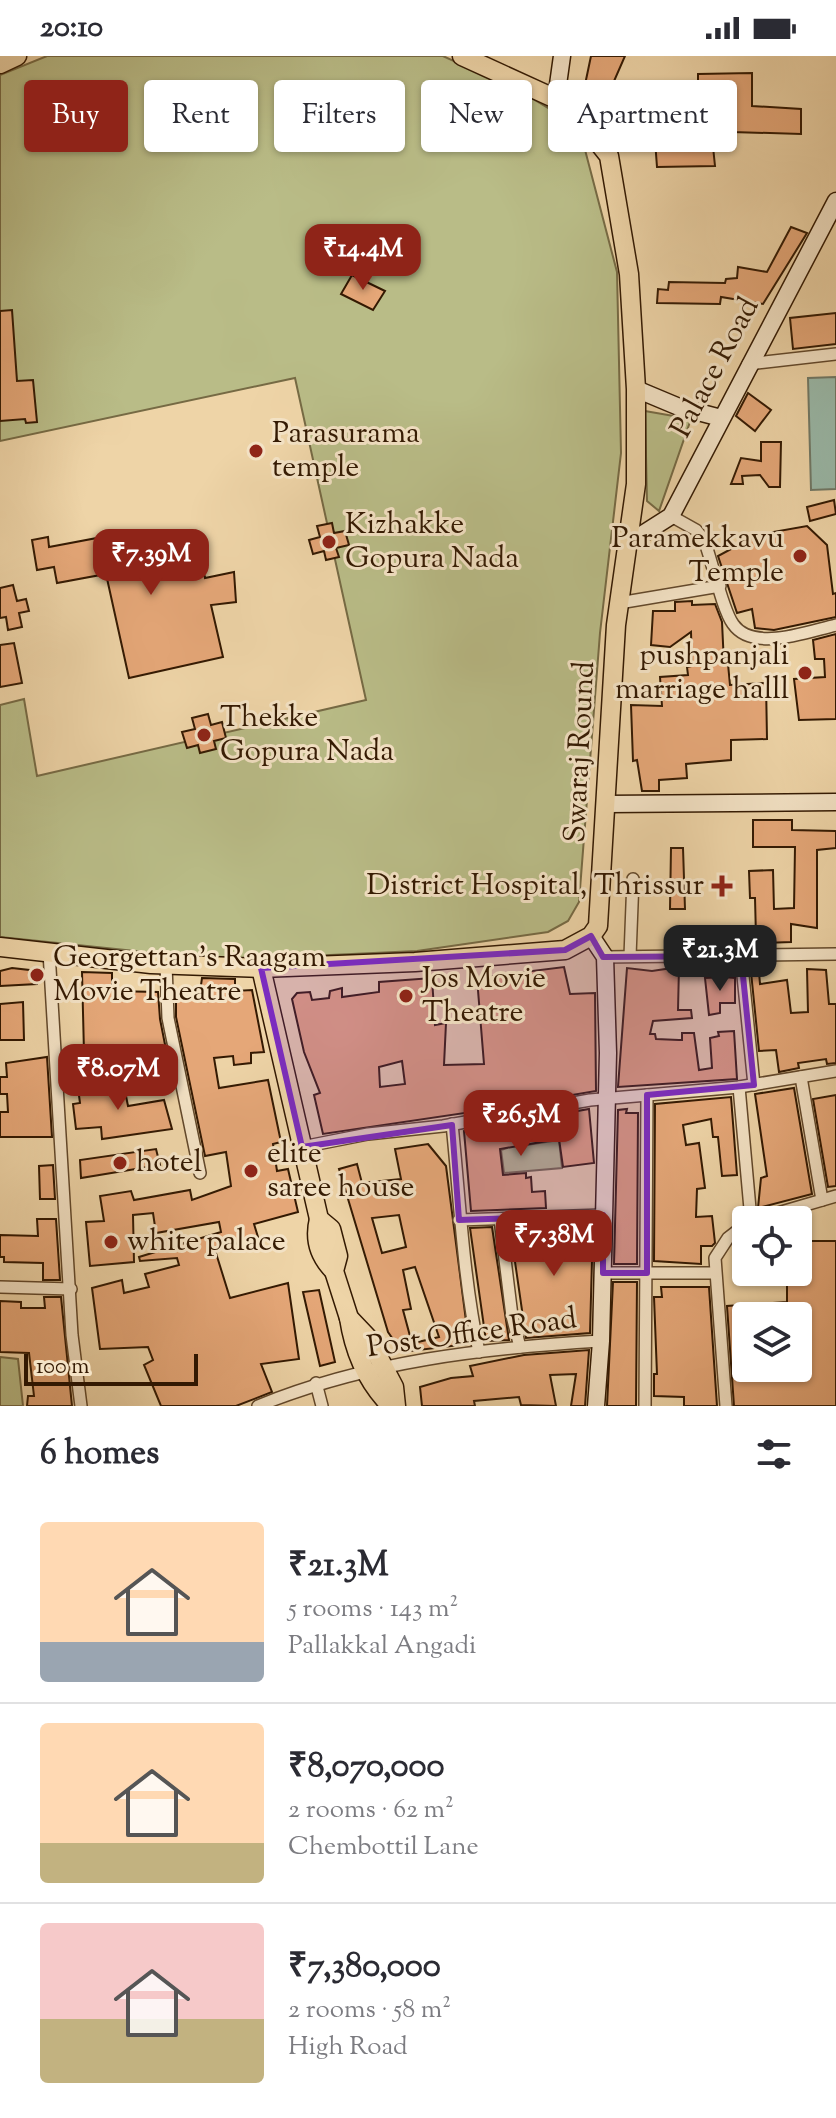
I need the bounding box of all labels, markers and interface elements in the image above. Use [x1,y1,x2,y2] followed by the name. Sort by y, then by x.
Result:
[40,7,103,50] text: 20:10
[24,80,128,152] chip: Buy
[144,80,258,152] chip: Rent
[274,80,405,152] chip: Filters
[421,80,532,152] chip: New
[548,80,737,152] chip: Apartment
[298,224,428,292] pin: ₹14.4M
[323,231,403,268] text: ₹14.4M
[661,290,771,446] street label: Palace Road
[272,413,420,490] place label: Parasurama temple
[247,442,265,460] marker: Parasurama temple
[345,504,519,581] place label: Kizhakke Gopura Nada
[612,518,784,595] place label: Paramekkavu Temple
[86,529,216,597] pin: ₹7.39M
[320,533,338,551] marker: Kizhakke Gopura Nada
[111,536,191,573] text: ₹7.39M
[791,547,809,565] marker: Paramekkavu Temple
[615,635,789,712] place label: pushpanjali marriage halll
[555,660,607,844] street label: Swaraj Round
[796,664,814,682] marker: pushpanjali marriage halll
[220,697,394,774] place label: Thekke Gopura Nada
[195,726,213,744] marker: Thekke Gopura Nada
[366,865,704,908] place label: District Hospital, Thrissur
[711,875,733,897] marker: District Hospital, Thrissur
[655,925,785,993] pin: ₹21.3M
[682,932,758,969] text: ₹21.3M
[53,937,326,1014] place label: Georgettan's Raagam Movie Theatre
[420,958,546,1035] place label: Jos Movie Theatre
[28,966,46,984] marker: Georgettan's Raagam Movie Theatre
[397,987,415,1005] marker: Jos Movie Theatre
[53,1044,183,1112] pin: ₹8.07M
[76,1051,160,1088] text: ₹8.07M
[456,1090,586,1158] pin: ₹26.5M
[482,1097,560,1134] text: ₹26.5M
[267,1133,415,1210] place label: elite saree house
[136,1142,202,1185] place label: hotel
[111,1154,129,1172] marker: hotel
[242,1162,260,1180] marker: elite saree house
[732,1206,812,1382] map controls
[732,1206,812,1286] button: locate
[489,1210,619,1278] pin: ₹7.38M
[514,1217,594,1254] text: ₹7.38M
[127,1221,286,1264] place label: white palace
[102,1233,120,1251] marker: white palace
[364,1298,580,1370] street label: Post Office Road
[732,1302,812,1382] button: layers
[24,1350,198,1386] scale bar
[36,1352,89,1384] text: 100 m
[40,1430,159,1479] text: 6 homes
[752,1432,796,1476] icon: filters
[288,1542,388,1591] text: ₹21.3M
[104,1554,200,1650] icon: home
[288,1591,458,1628] text: 5 rooms · 143 m²
[288,1628,477,1665] text: Pallakkal Angadi
[288,1743,445,1792] text: ₹8,070,000
[104,1755,200,1851] icon: home
[288,1792,454,1829] text: 2 rooms · 62 m²
[288,1829,479,1866] text: Chembottil Lane
[288,1943,441,1992] text: ₹7,380,000
[104,1955,200,2051] icon: home
[288,1992,451,2029] text: 2 rooms · 58 m²
[288,2029,408,2066] text: High Road

